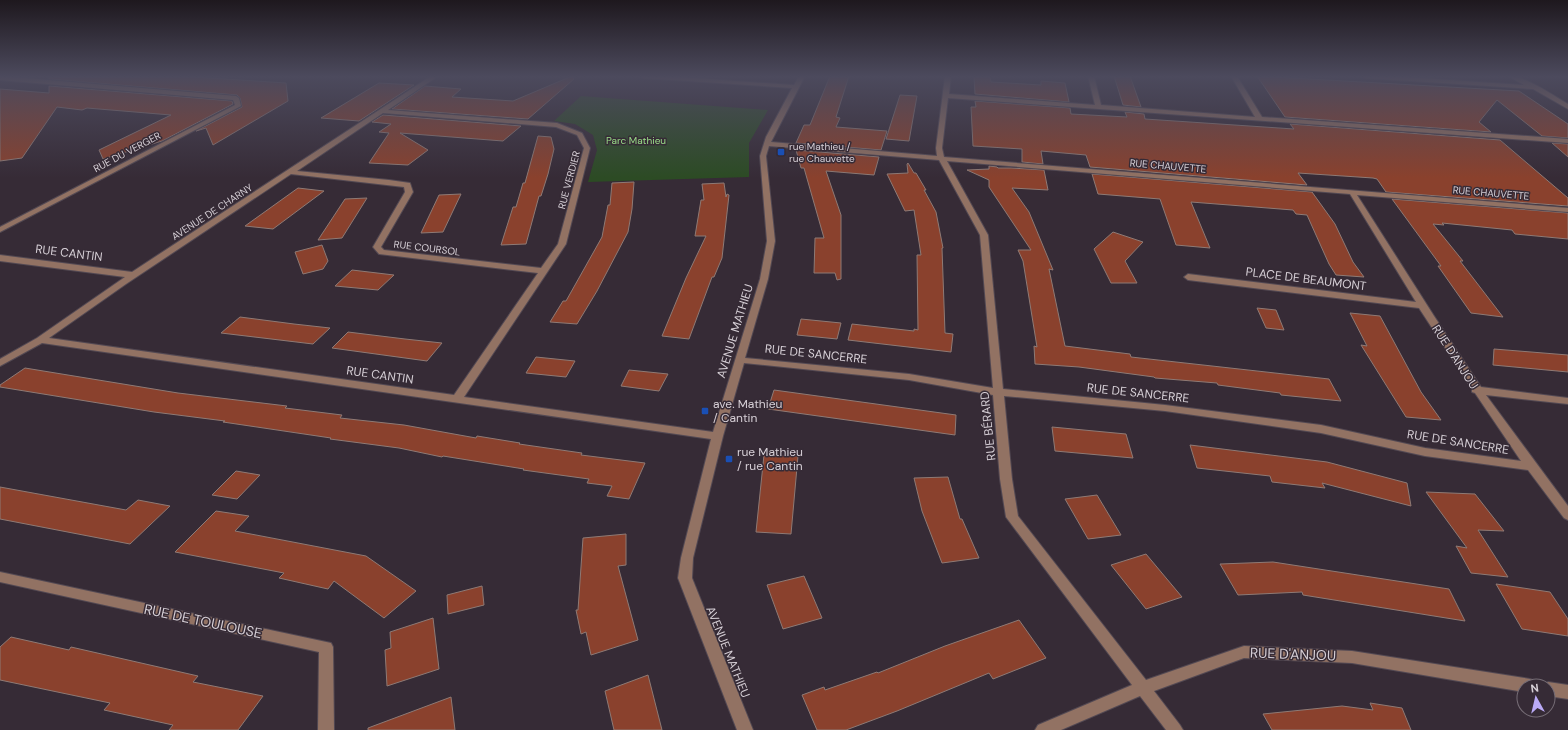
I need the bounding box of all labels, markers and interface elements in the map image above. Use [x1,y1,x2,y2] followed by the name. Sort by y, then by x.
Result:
[91,129,163,175] street label: RUE DU VERGER
[606,134,666,147] park label: Parc Mathieu
[789,140,855,165] place label: rue Mathieu / rue Chauvette
[776,147,786,157] marker: rue Mathieu / rue Chauvette
[555,149,583,211] street label: RUE VERDIER
[1129,156,1207,176] street label: RUE CHAUVETTE
[169,181,255,243] street label: AVENUE DE CHARNY
[1452,183,1530,203] street label: RUE CHAUVETTE
[393,237,461,259] street label: RUE COURSOL
[35,241,103,265] street label: RUE CANTIN
[1245,264,1368,294] street label: PLACE DE BEAUMONT
[713,282,757,380] street label: AVENUE MATHIEU
[1428,322,1482,392] street label: RUE D'ANJOU
[764,341,868,367] street label: RUE DE SANCERRE
[345,362,415,388] street label: RUE CANTIN
[1086,380,1190,406] street label: RUE DE SANCERRE
[976,391,1000,461] street label: RUE BÉRARD
[713,396,782,426] place label: ave. Mathieu / Cantin
[700,406,710,416] marker: ave. Mathieu / Cantin
[1406,426,1510,458] street label: RUE DE SANCERRE
[737,444,803,474] place label: rue Mathieu / rue Cantin
[724,454,734,464] marker: rue Mathieu / rue Cantin
[142,600,264,642] street label: RUE DE TOULOUSE
[702,604,754,700] street label: AVENUE MATHIEU
[1250,644,1336,664] street label: RUE D'ANJOU
[1516,678,1556,718] north arrow
[1530,681,1540,696] text: N

